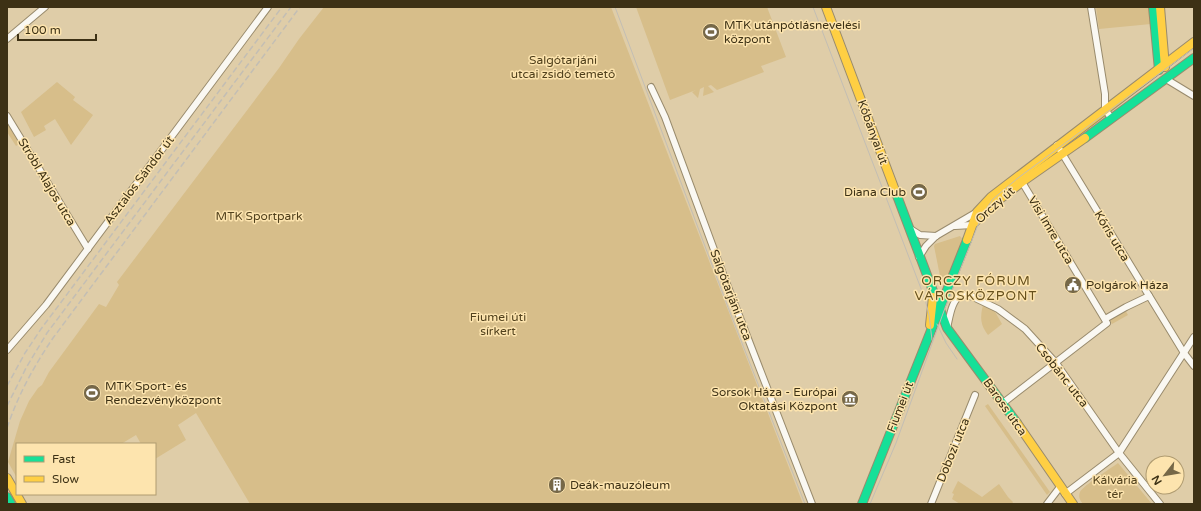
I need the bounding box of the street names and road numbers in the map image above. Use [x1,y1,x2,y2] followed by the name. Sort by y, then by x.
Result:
[855,98,891,167] street label: Kőbányai út
[101,133,177,227] street label: Asztalos Sándor út
[15,136,79,228] street label: Stróbl Alajos utca
[973,184,1018,226] street label: Orczy út
[1025,194,1077,266] street label: Visi Imre utca
[1091,208,1133,264] street label: Kőris utca
[707,248,755,342] street label: Salgótarjáni utca
[1033,340,1091,410] street label: Csobánc utca
[980,376,1030,438] street label: Baross utca
[884,379,916,434] street label: Fiumei út
[934,416,972,484] street label: Dobozi utca

